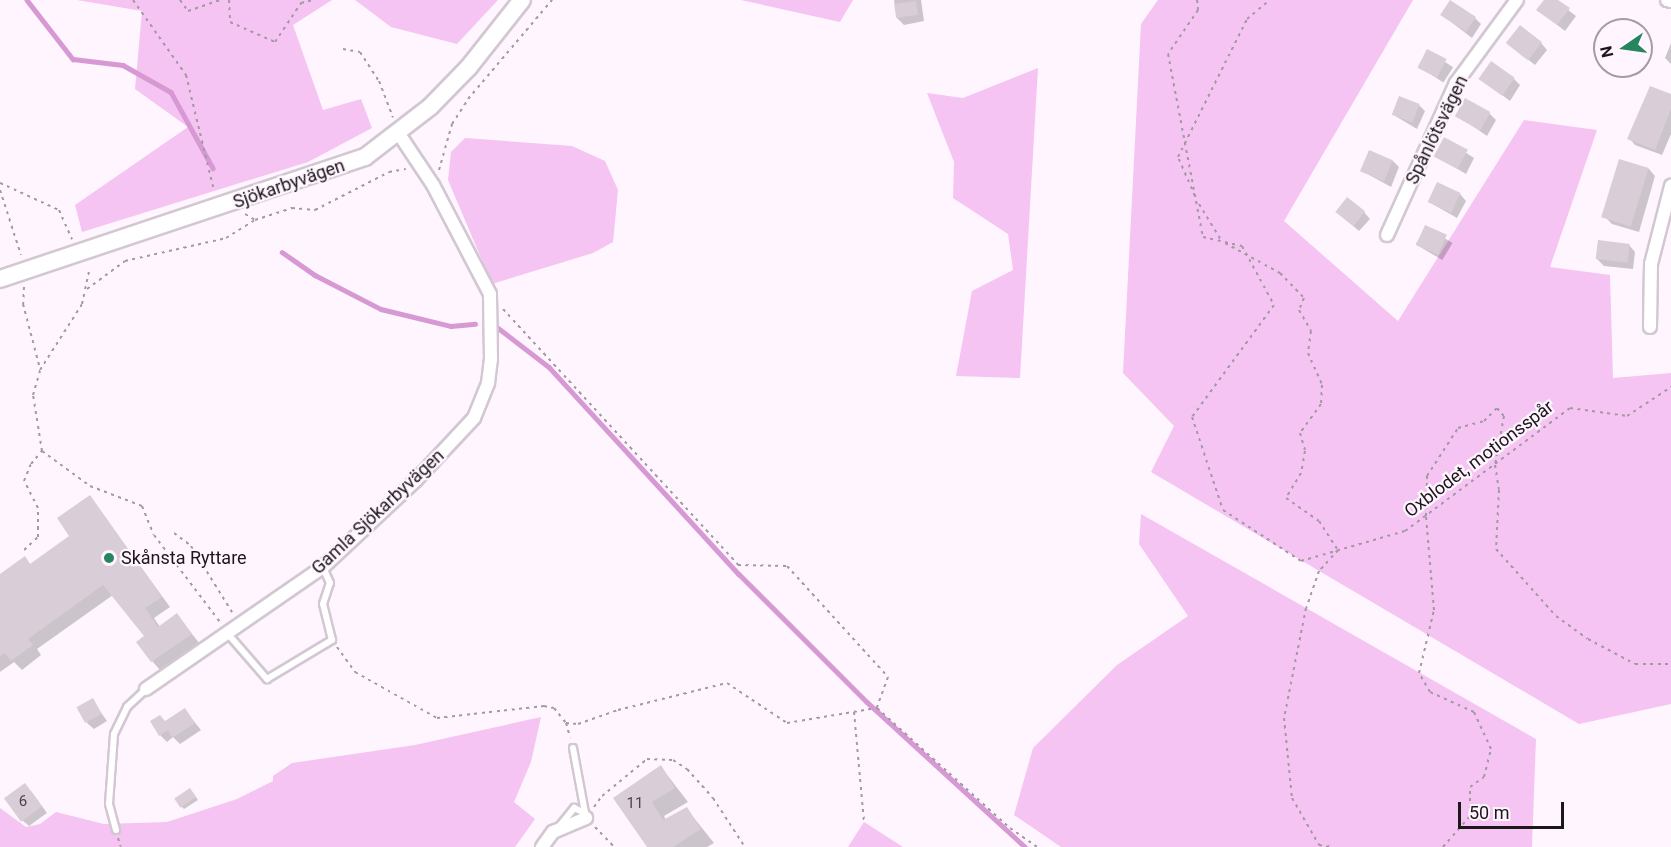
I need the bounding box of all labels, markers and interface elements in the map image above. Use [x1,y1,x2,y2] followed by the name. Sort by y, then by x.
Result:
[1593,18,1653,78] north arrow
[1596,44,1617,59] text: N
[1401,72,1473,188] street label: Spånlötsvägen
[230,155,348,213] street label: Sjökarbyvägen
[1400,396,1558,522] street label: Oxblodet, motionsspår
[307,445,449,579] street label: Gamla Sjökarbyvägen
[121,547,247,569] place label: Skånsta Ryttare
[102,551,116,565] marker: Skånsta Ryttare
[1461,790,1568,828] scale bar
[19,793,27,811] house number: 6
[627,795,643,813] house number: 11
[1469,802,1509,823] text: 50 m

